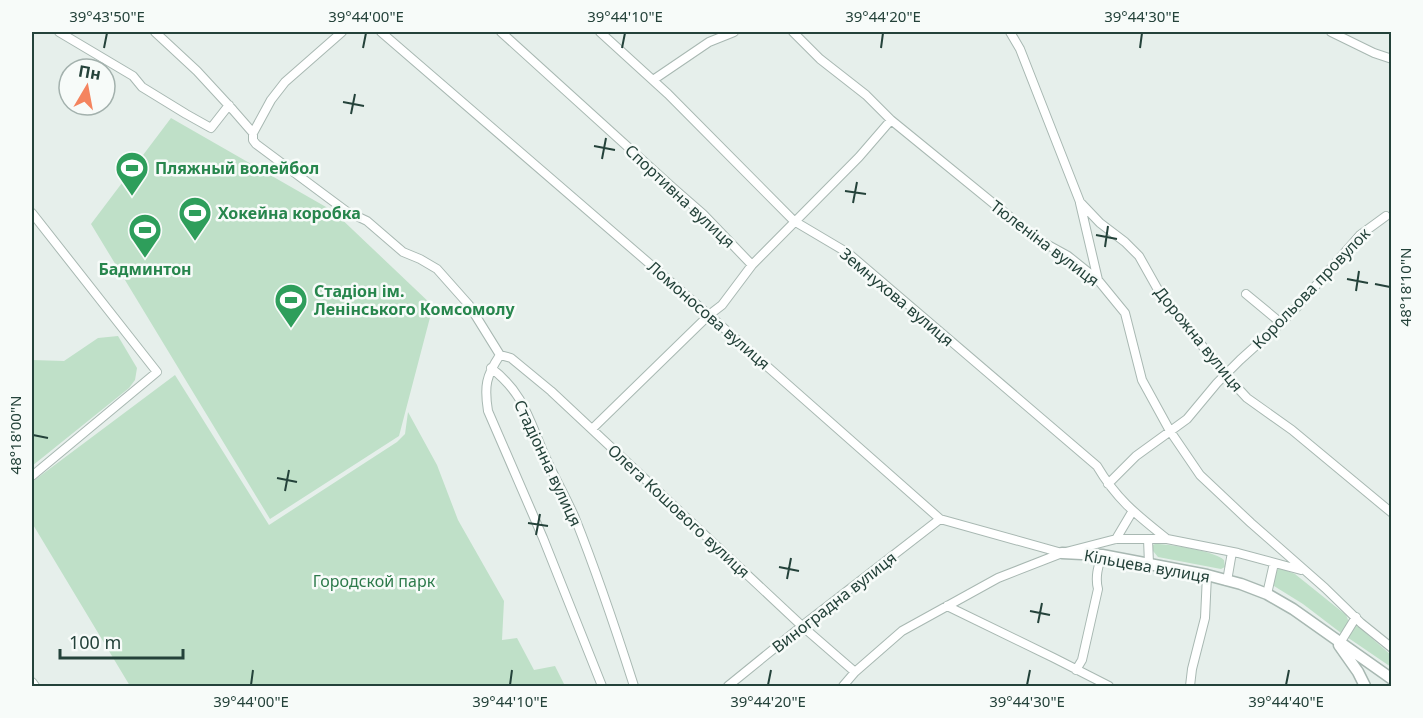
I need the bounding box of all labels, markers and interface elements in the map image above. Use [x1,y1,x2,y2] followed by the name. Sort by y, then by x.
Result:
[69,6,145,26] text: 39°43'50"E
[328,6,404,26] text: 39°44'00"E
[587,6,663,26] text: 39°44'10"E
[845,6,921,26] text: 39°44'20"E
[1104,6,1180,26] text: 39°44'30"E
[57,57,117,117] north arrow
[77,59,103,85] text: Пн
[620,139,740,253] street label: Спортивна вулиця
[114,150,150,197] sports icon: Пляжный волейбол
[155,157,319,179] place label: Пляжный волейбол
[177,195,213,242] sports icon: Хокейна коробка
[986,195,1104,291] street label: Тюленіна вулиця
[218,202,361,224] place label: Хокейна коробка
[127,212,163,259] sports icon: Бадминтон
[1247,222,1375,353] street label: Корольова провулок
[835,243,959,351] street label: Земнухова вулиця
[1395,248,1415,326] text: 48°18'10"N
[643,256,775,374] street label: Ломоносова вулиця
[98,258,192,280] place label: Бадминтон
[314,280,515,320] place label: Стадіон ім. Ленінського Комсомолу
[273,282,309,329] sports icon: Стадіон ім. Ленінського Комсомолу
[1150,282,1248,396] street label: Дорожна вулиця
[5,396,25,474] text: 48°18'00"N
[509,396,587,530] street label: Стадіонна вулиця
[603,439,755,583] street label: Олега Кошового вулиця
[1082,544,1212,588] street label: Кільцева вулиця
[767,546,901,658] street label: Виноградна вулиця
[313,570,436,592] park label: Городской парк
[60,622,183,660] scale bar
[69,630,121,654] text: 100 m
[213,691,289,711] text: 39°44'00"E
[472,691,548,711] text: 39°44'10"E
[730,691,806,711] text: 39°44'20"E
[989,691,1065,711] text: 39°44'30"E
[1248,691,1324,711] text: 39°44'40"E

